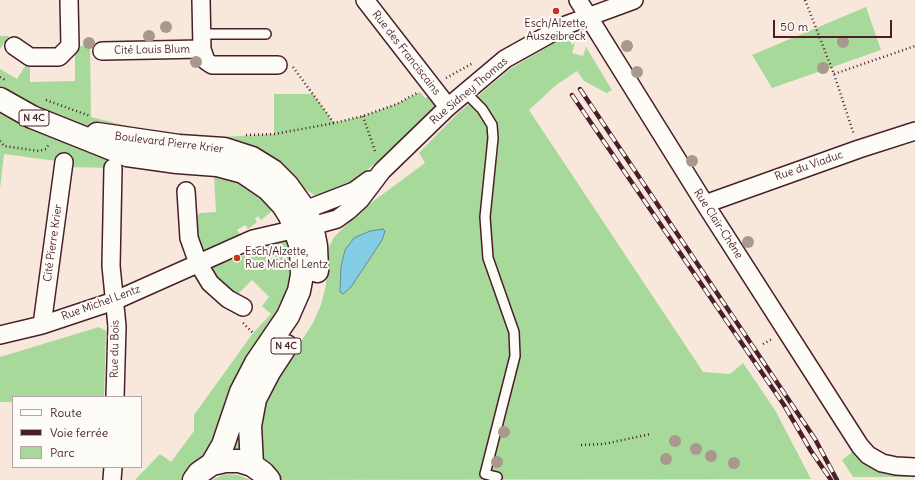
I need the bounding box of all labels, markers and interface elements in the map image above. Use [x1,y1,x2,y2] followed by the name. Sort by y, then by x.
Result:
[551,6,561,16] marker: Esch/Alzette, Auszeibreck
[369,8,443,98] street label: Rue des Franciscains
[775,12,894,38] scale bar
[524,17,588,43] place label: Esch/Alzette, Auszeibreck
[780,19,808,34] text: 50 m
[114,43,190,57] street label: Cité Louis Blum
[427,55,511,127] street label: Rue Sidney Thomas
[19,110,49,126] road number: N 4C
[114,130,224,156] street label: Boulevard Pierre Krier
[773,148,845,184] street label: Rue du Viaduc
[691,187,745,261] street label: Rue Clair-Chêne
[41,203,65,283] street label: Cité Pierre Krier
[245,245,328,271] place label: Esch/Alzette, Rue Michel Lentz
[232,253,242,263] marker: Esch/Alzette, Rue Michel Lentz
[60,283,142,323] street label: Rue Michel Lentz
[108,320,122,378] street label: Rue du Bois
[271,338,301,354] road number: N 4C
[12,396,142,468] legend
[50,405,82,420] text: Route
[50,425,108,440] text: Voie ferrée
[50,445,75,460] text: Parc

